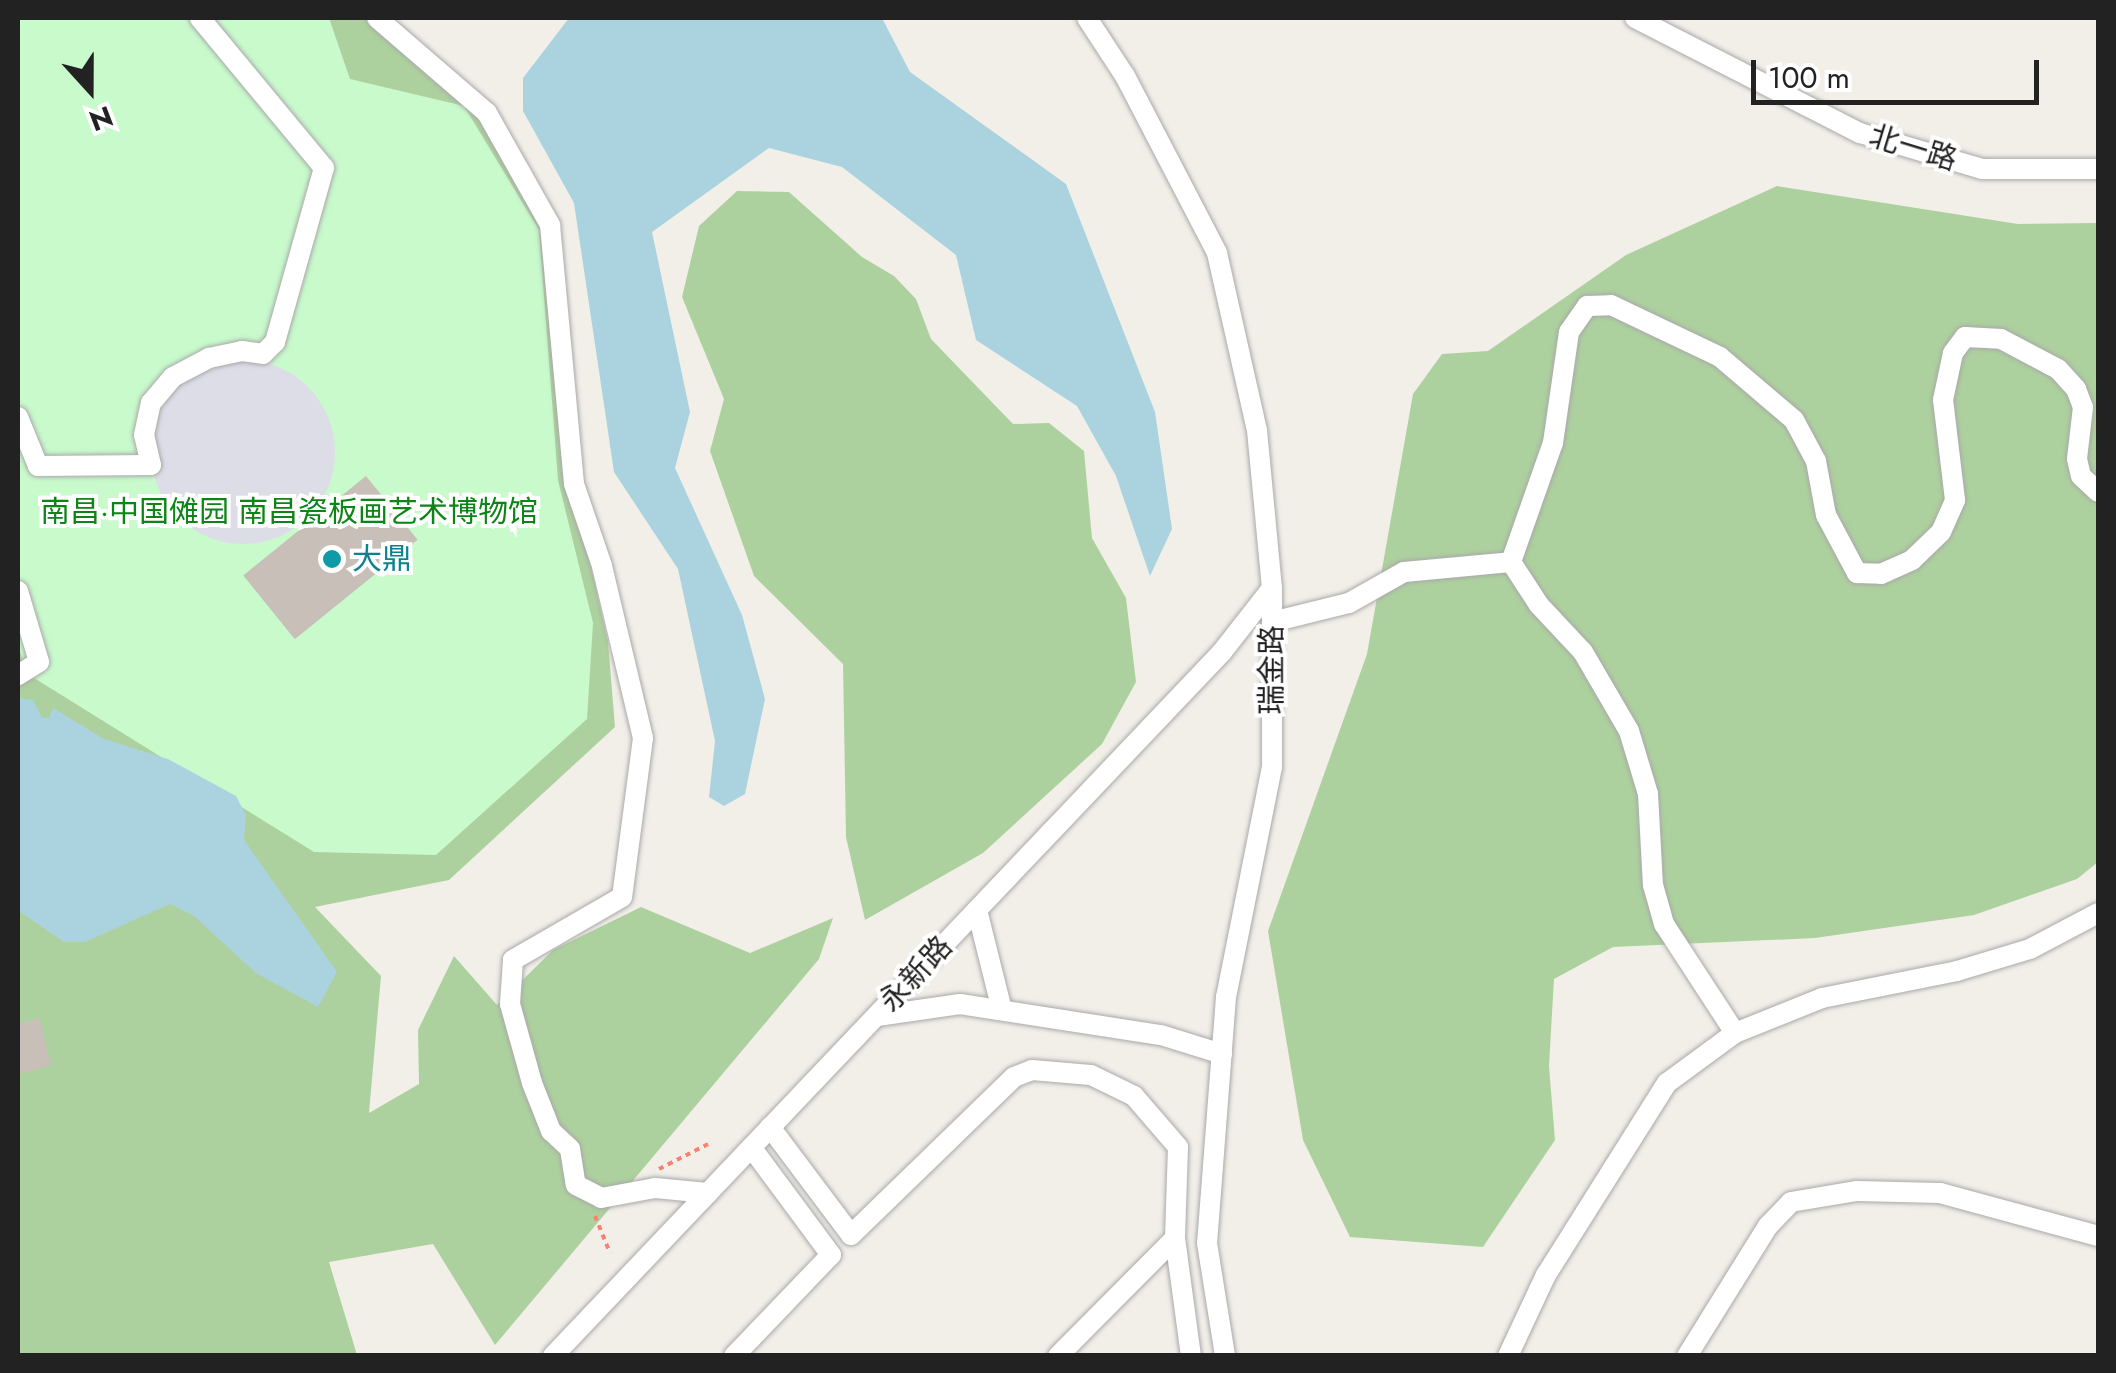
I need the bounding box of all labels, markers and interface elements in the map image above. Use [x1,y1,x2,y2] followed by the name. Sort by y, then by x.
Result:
[40,40,140,140] north arrow
[1756,40,2044,102] scale bar
[1768,56,1850,99] text: 100 m
[83,95,119,142] text: N
[1865,118,1961,178] street label: 北一路
[40,494,538,530] park label: 南昌·中国傩园 南昌瓷板画艺术博物馆
[352,541,412,577] place label: 大鼎
[321,548,343,570] marker: 大鼎
[1254,625,1290,715] street label: 瑞金路
[872,929,960,1019] street label: 永新路

